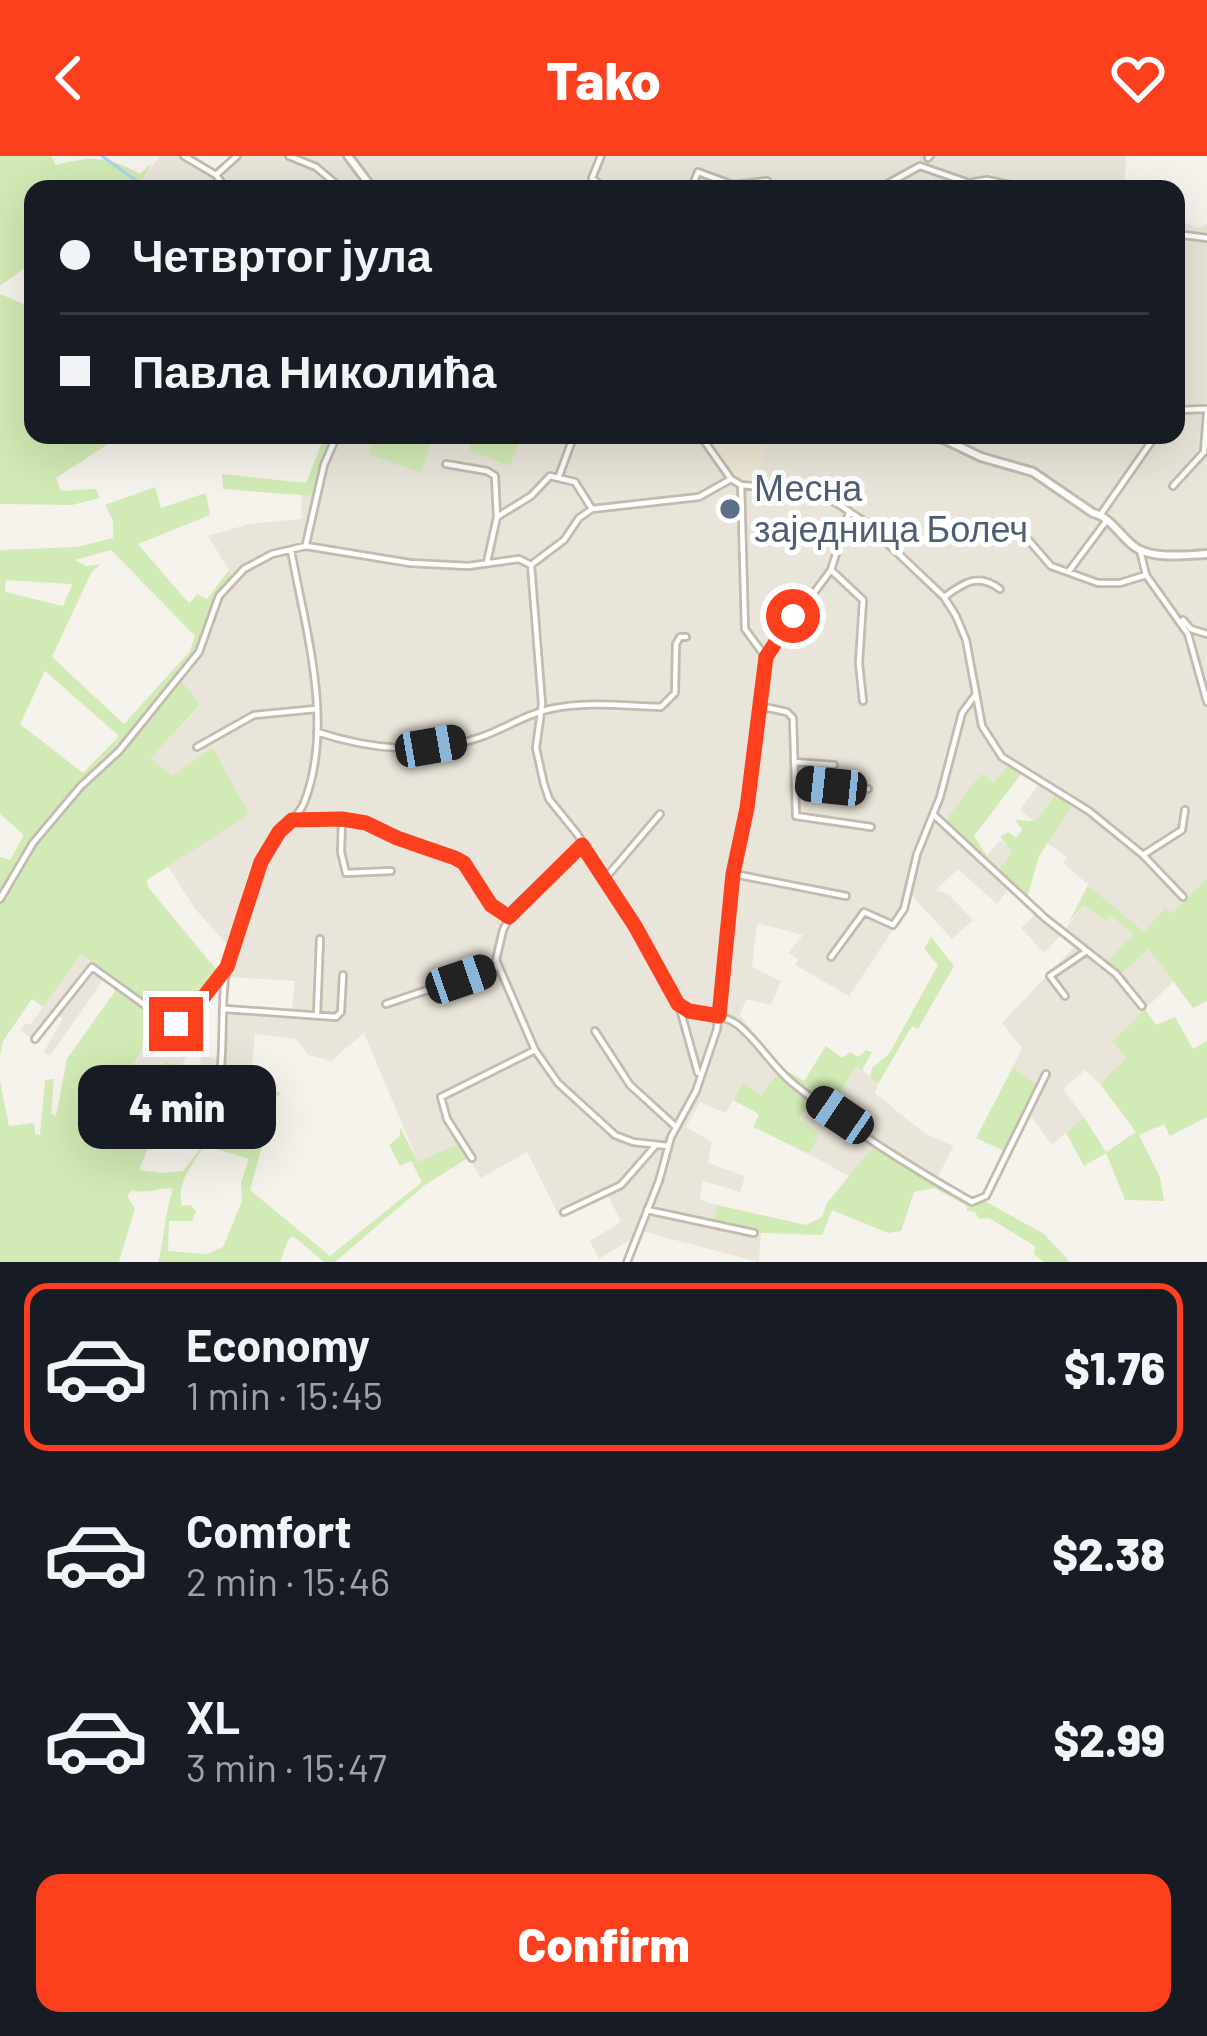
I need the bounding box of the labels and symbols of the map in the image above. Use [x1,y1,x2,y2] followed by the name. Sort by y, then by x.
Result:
[754,465,1028,550] place label: Месна заједница Болеч
[717,496,743,522] marker: Месна заједница Болеч
[766,589,820,643] route start
[392,722,470,770] car
[793,764,869,808] car
[421,950,501,1008] car
[149,997,203,1051] route end
[77,1066,275,1150] callout: 4 min
[800,1080,880,1150] car

